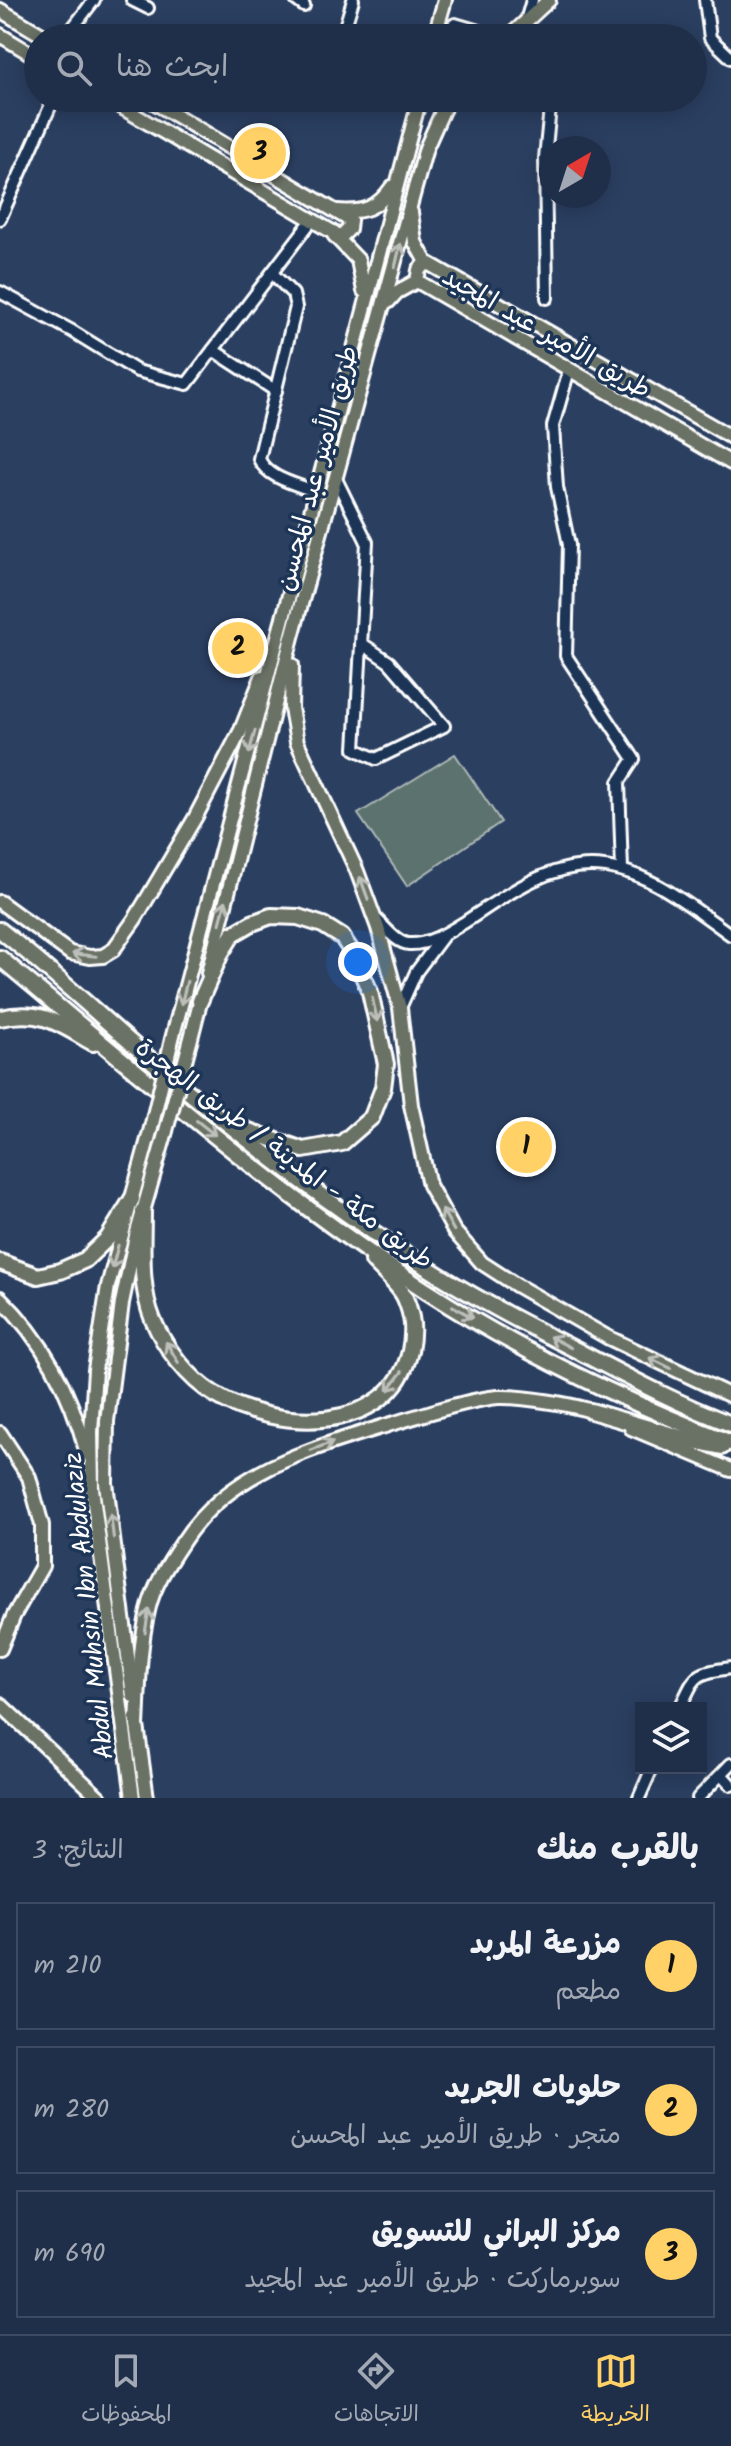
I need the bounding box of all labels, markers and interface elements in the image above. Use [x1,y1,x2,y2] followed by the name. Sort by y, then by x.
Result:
[24,24,707,112] search box
[116,44,228,92] text: ابحث هنا
[52,46,96,90] icon: search
[234,123,286,183] pin: 3
[539,136,611,208] north arrow
[391,242,406,268] one-way arrow
[434,257,658,411] street label: طريق الأمير عبد المجيد
[265,341,371,596] street label: طريق الأمير عبد المحسن
[212,618,264,678] pin: 2
[243,729,258,755] one-way arrow
[355,876,370,901] one-way arrow
[216,900,231,925] one-way arrow
[338,942,378,982] your location
[71,947,98,962] one-way arrow
[175,980,190,1006] one-way arrow
[368,997,383,1023] one-way arrow
[126,1028,442,1281] street label: طريق مكة - المدينة / طريق الهجرة
[500,1117,552,1177] pin: 1
[195,1120,216,1137] one-way arrow
[440,1208,455,1232] one-way arrow
[107,1244,122,1270] one-way arrow
[450,1305,474,1320] one-way arrow
[549,1333,572,1349] one-way arrow
[164,1341,180,1364] one-way arrow
[649,1355,673,1370] one-way arrow
[387,1369,403,1391] one-way arrow
[309,1438,334,1452] one-way arrow
[53,1450,127,1762] street label: Abdul Muhsin Ibn Abdulaziz
[104,1514,119,1539] one-way arrow
[140,1608,155,1634] one-way arrow
[635,1702,707,1774] map controls
[635,1702,707,1774] button: layers
[537,1823,699,1877] text: بالقرب منك
[32,1830,124,1872] text: النتائج: 3
[470,1921,621,1969] text: مزرعة المربد
[34,1945,101,1987] text: 210 m
[667,1945,675,1987] text: 1
[555,1971,621,2013] text: مطعم
[444,2065,621,2113] text: حلويات الجريد
[34,2089,109,2131] text: 280 m
[663,2089,679,2131] text: 2
[290,2115,621,2157] text: متجر · طريق الأمير عبد المحسن
[372,2209,621,2257] text: مركز البراني للتسويق
[34,2233,105,2275] text: 690 m
[664,2233,678,2275] text: 3
[244,2259,621,2301] text: سوبرماركت · طريق الأمير عبد المجيد
[81,2349,172,2433] tab: المحفوظات
[334,2349,419,2433] tab: الاتجاهات
[581,2349,650,2433] tab: الخريطة

